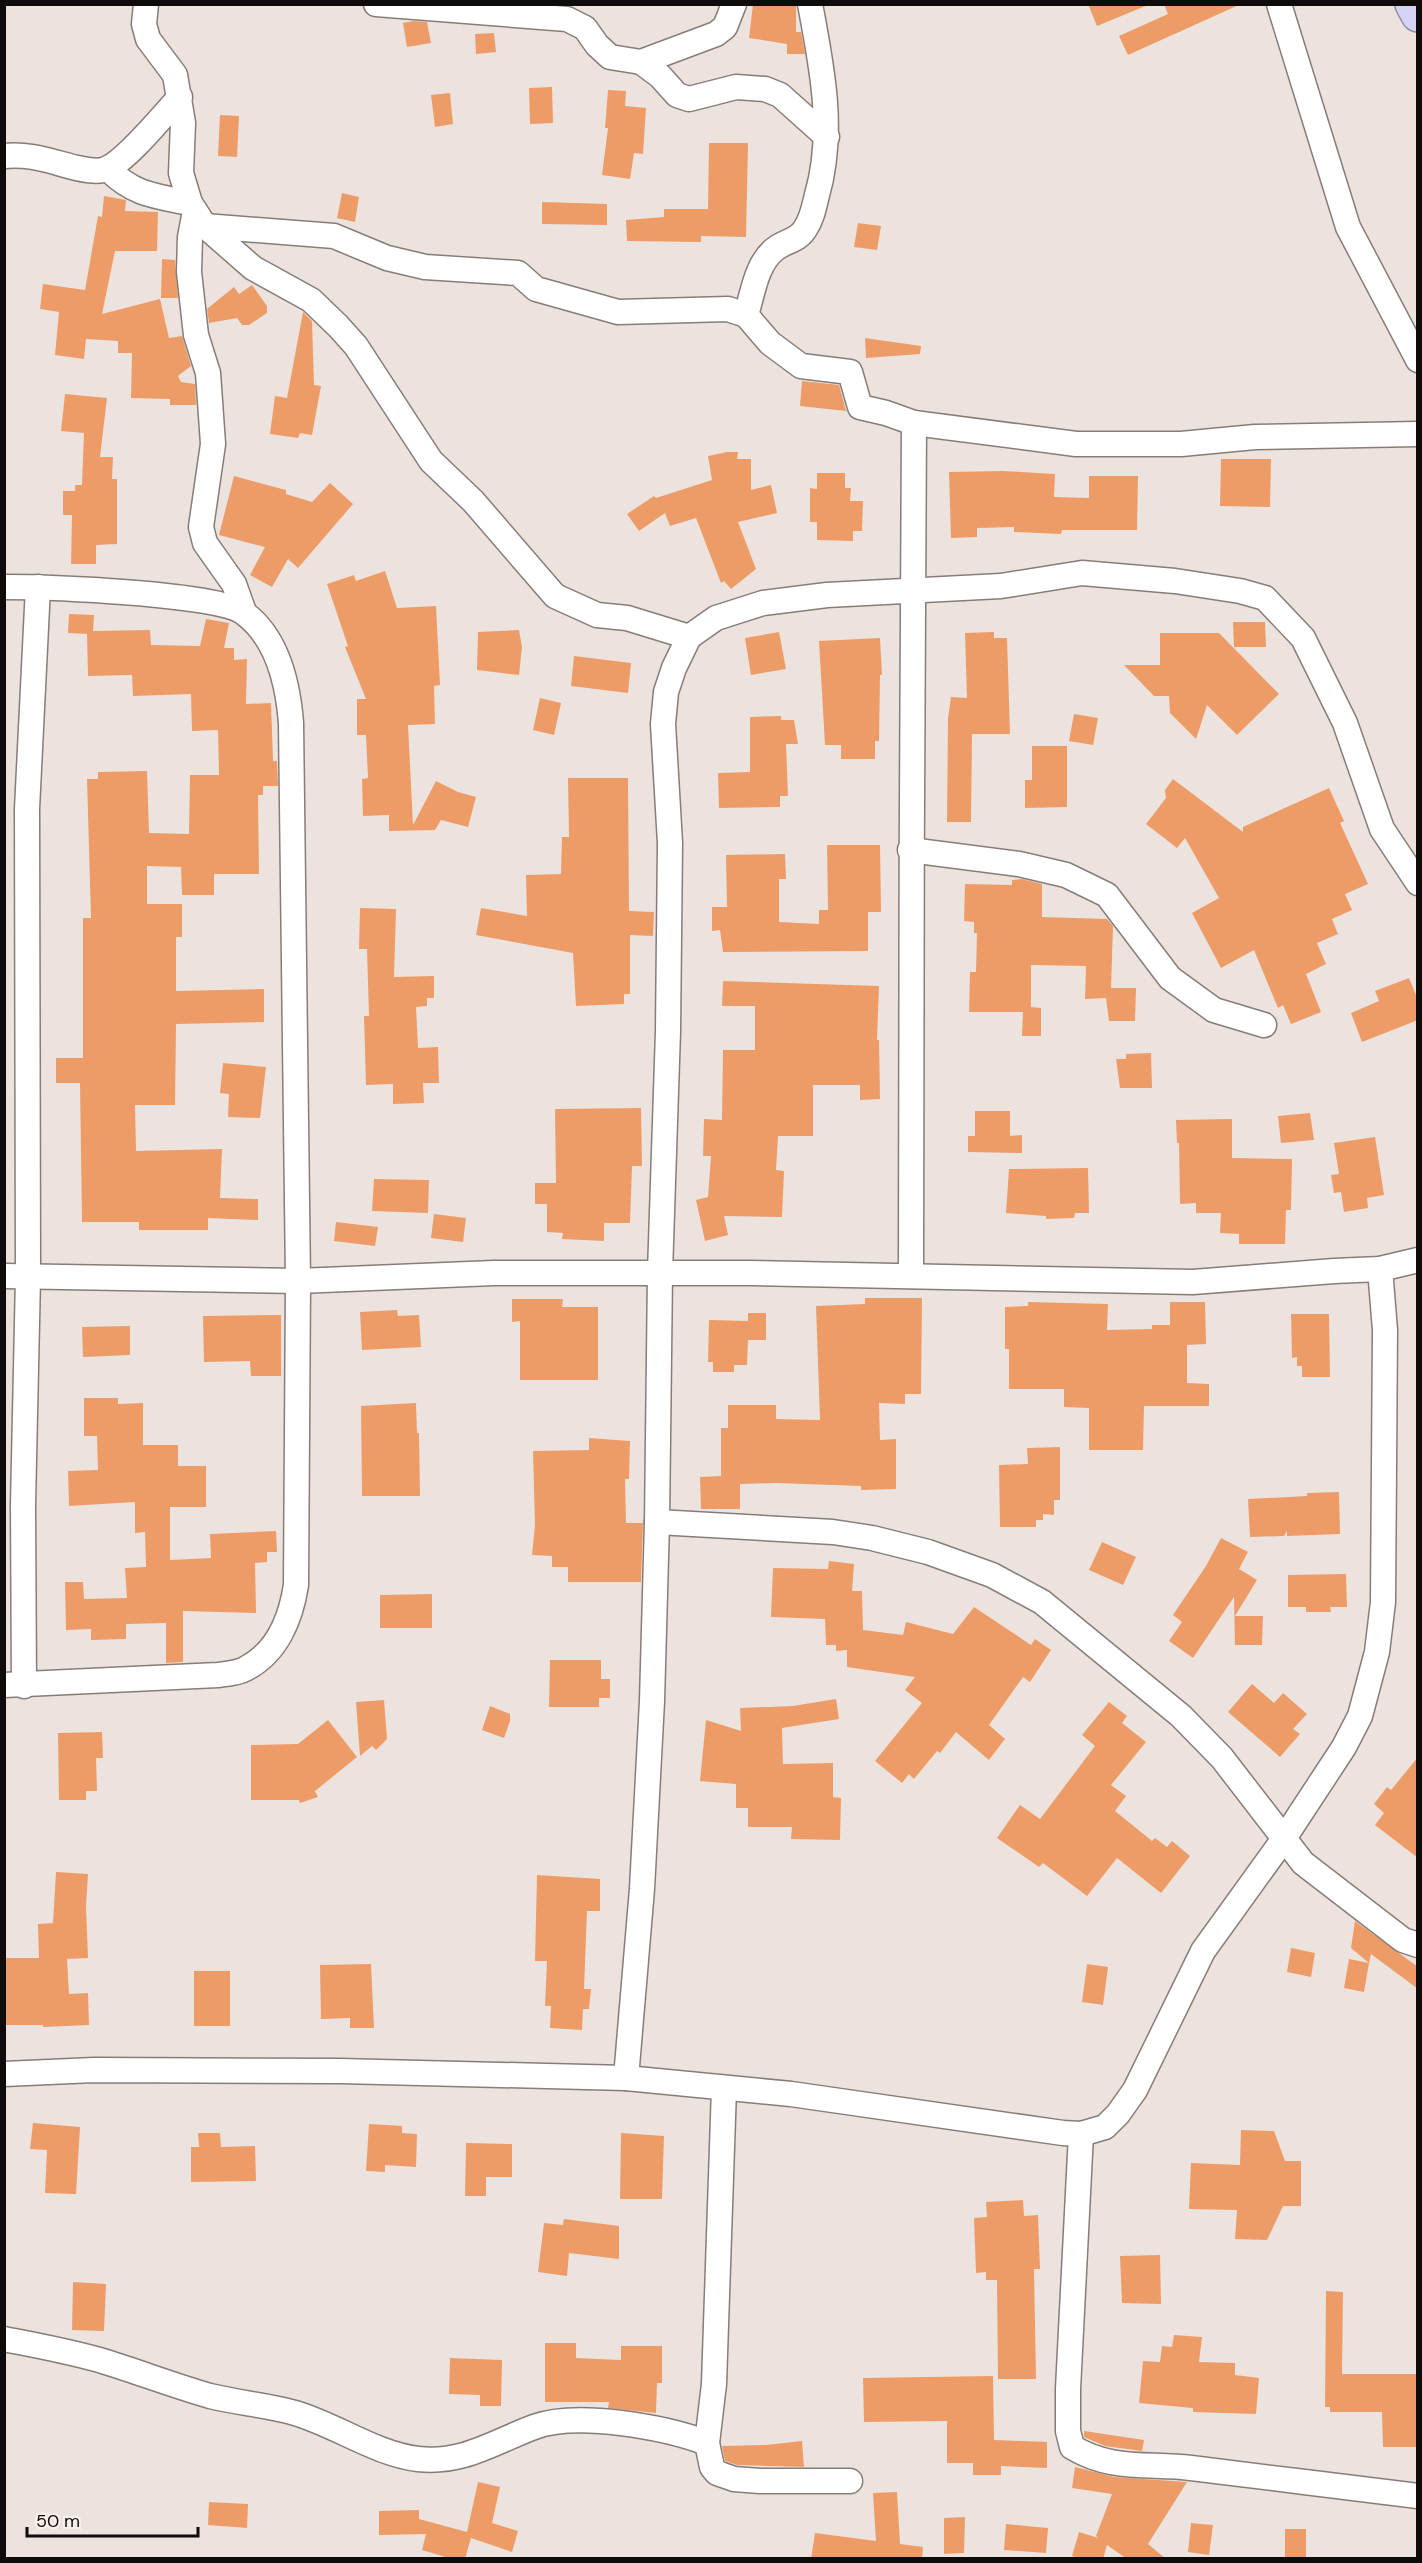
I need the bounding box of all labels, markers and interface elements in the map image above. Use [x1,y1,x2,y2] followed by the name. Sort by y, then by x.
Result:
[27,2500,198,2538] scale bar
[36,2509,80,2533] text: 50 m

